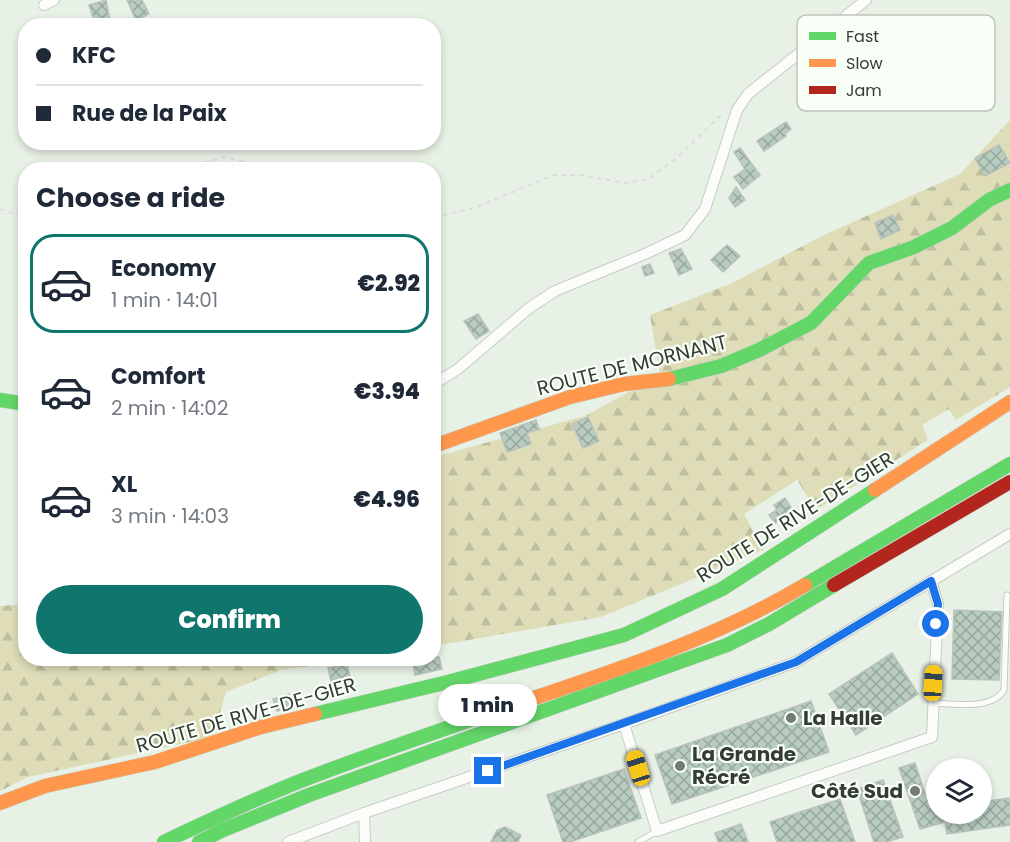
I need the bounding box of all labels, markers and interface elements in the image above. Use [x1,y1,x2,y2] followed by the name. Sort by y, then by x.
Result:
[797,15,995,111] legend
[846,25,879,48] text: Fast
[72,40,116,71] text: KFC
[846,52,883,75] text: Slow
[846,79,882,102] text: Jam
[72,98,227,129] text: Rue de la Paix
[36,179,225,216] text: Choose a ride
[111,253,216,284] text: Economy
[39,257,93,311] icon: car
[358,268,420,299] text: €2.92
[111,286,218,314] text: 1 min · 14:01
[534,328,730,402] street label: ROUTE DE MORNANT
[111,361,205,392] text: Comfort
[39,365,93,419] icon: car
[354,376,420,407] text: €3.94
[111,394,228,422] text: 2 min · 14:02
[691,445,899,589] street label: ROUTE DE RIVE-DE-GIER
[111,469,137,500] text: XL
[39,473,93,527] icon: car
[353,484,420,515] text: €4.96
[111,502,229,530] text: 3 min · 14:03
[36,585,423,654] button: Confirm
[922,610,949,637] route start
[923,665,943,701] car
[133,670,359,760] street label: ROUTE DE RIVE-DE-GIER
[438,684,538,726] callout: 1 min
[461,691,514,719] text: 1 min
[803,704,883,732] place label: La Halle
[784,711,798,725] marker: La Halle
[692,740,796,791] place label: La Grande Récré
[624,748,652,788] car
[474,757,501,784] route end
[926,758,992,824] map controls
[926,758,992,824] button: layers
[673,759,687,773] marker: La Grande Récré
[811,777,903,805] place label: Côté Sud
[908,784,922,798] marker: Côté Sud

